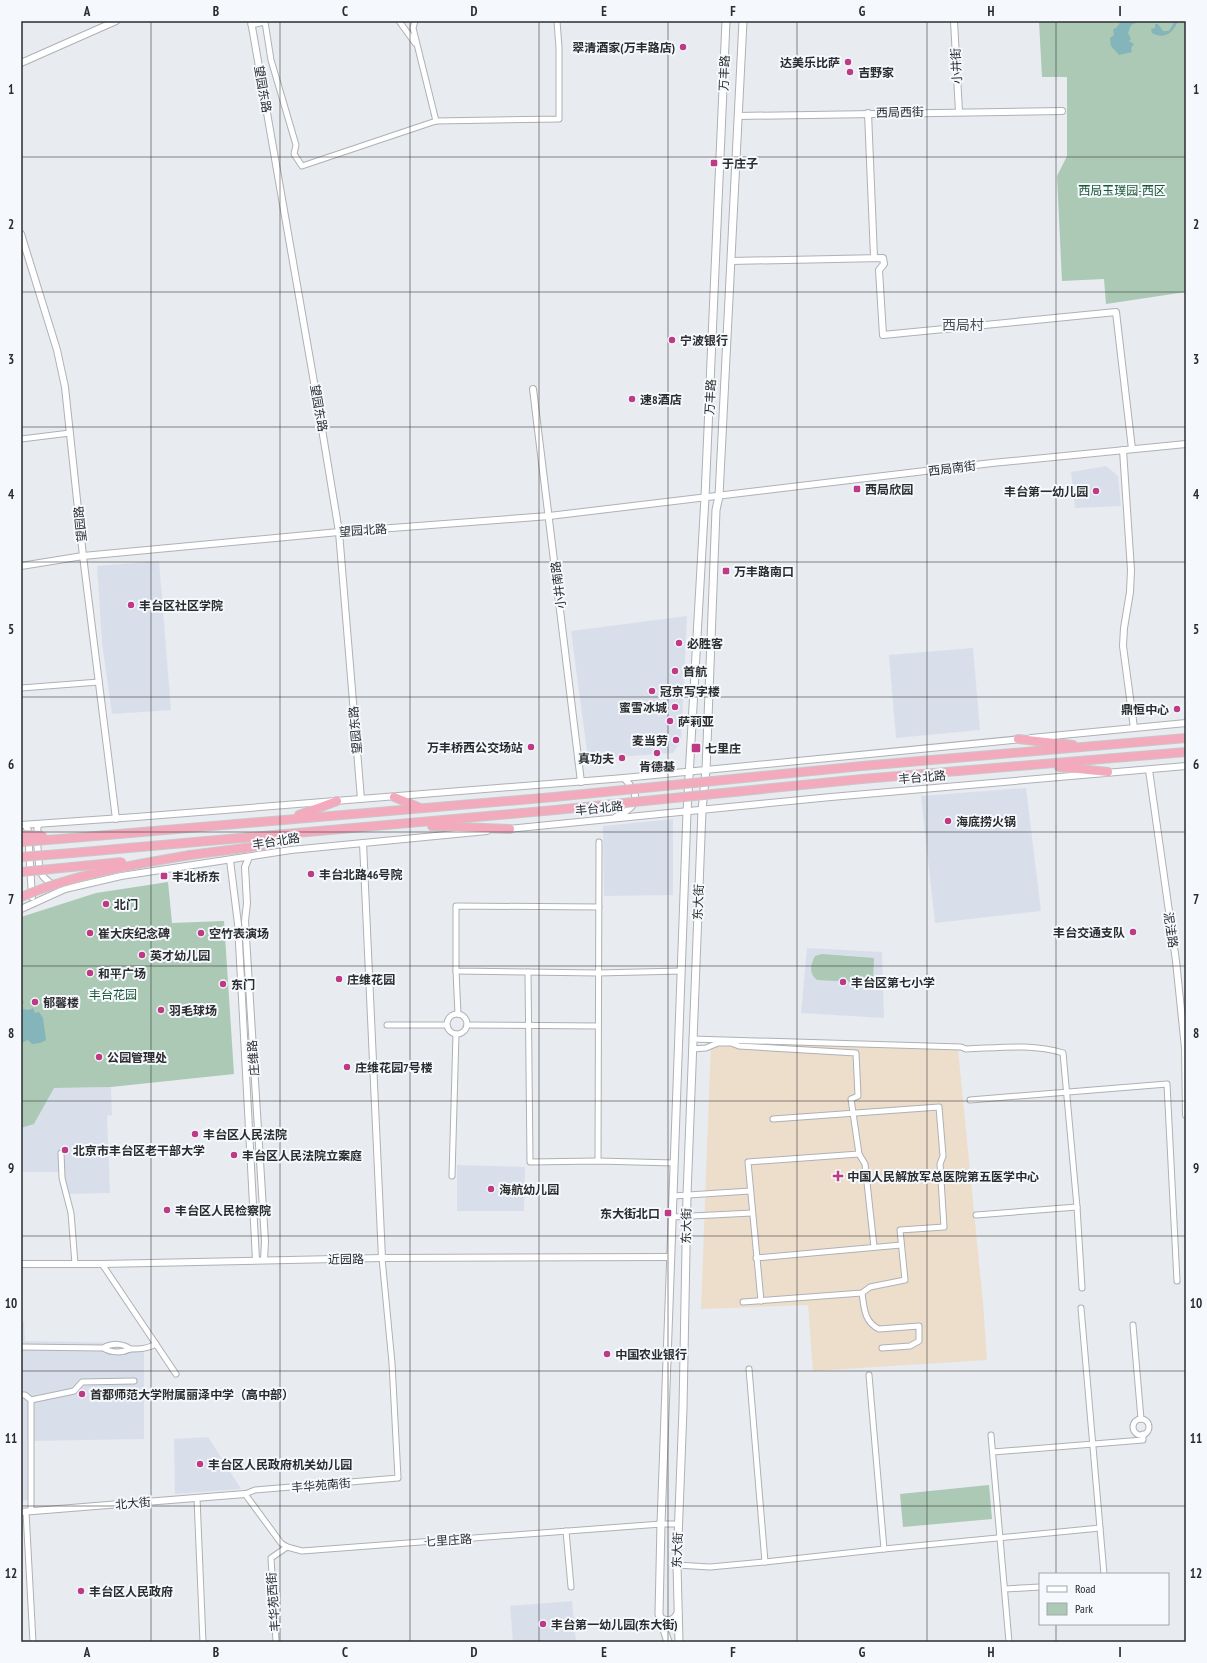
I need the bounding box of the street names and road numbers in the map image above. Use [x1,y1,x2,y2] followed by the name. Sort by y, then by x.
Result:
[948,48,964,84] street label: 小井街
[716,55,732,91] street label: 万丰路
[251,64,275,114] street label: 望园东路
[876,104,924,120] street label: 西局西街
[702,379,718,415] street label: 万丰路
[307,383,331,433] street label: 望园东路
[927,458,977,478] street label: 西局南街
[71,505,89,543] street label: 望园路
[339,521,387,539] street label: 望园北路
[548,560,568,610] street label: 小井南路
[345,705,365,755] street label: 望园东路
[897,767,947,787] street label: 丰台北路
[574,798,624,818] street label: 丰台北路
[251,830,301,852] street label: 丰台北路
[690,884,706,920] street label: 东大街
[1161,911,1181,949] street label: 泥洼路
[244,1040,262,1076] street label: 庄维路
[678,1208,694,1244] street label: 东大街
[328,1251,364,1267] street label: 近园路
[290,1475,352,1495] street label: 丰华苑南街
[114,1494,152,1512] street label: 北大街
[424,1531,472,1549] street label: 七里庄路
[669,1532,685,1568] street label: 东大街
[263,1572,283,1632] street label: 丰华苑西街

